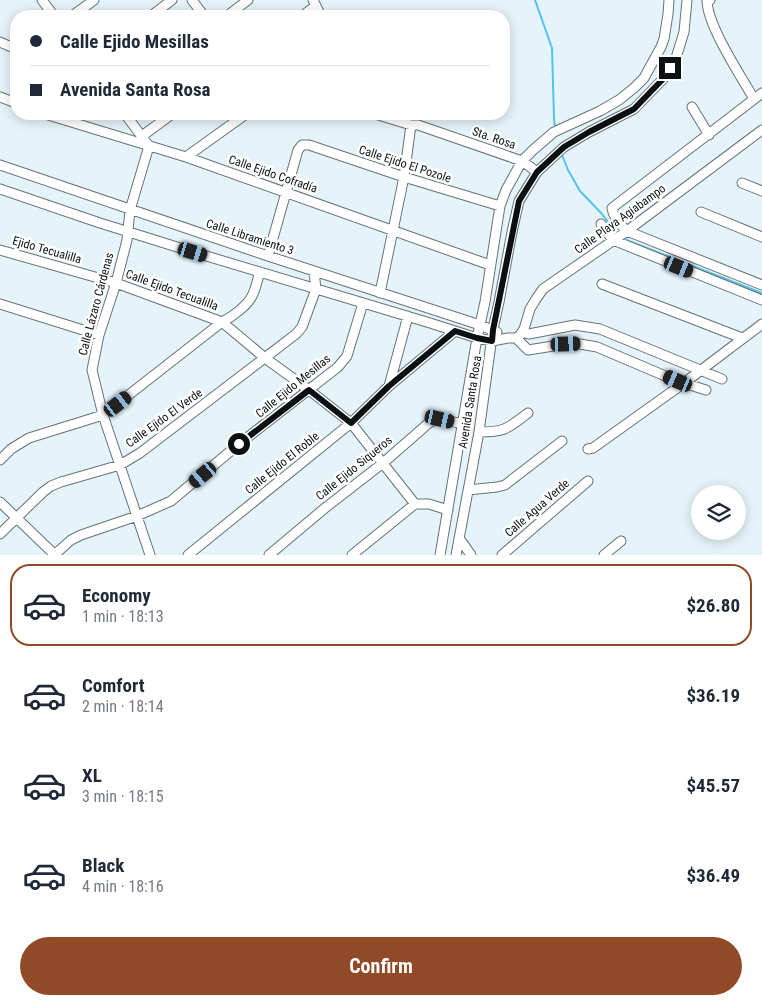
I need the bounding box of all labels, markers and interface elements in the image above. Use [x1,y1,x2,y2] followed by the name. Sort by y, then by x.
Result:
[60,30,209,53] text: Calle Ejido Mesillas
[659,57,681,79] route end
[60,78,211,101] text: Avenida Santa Rosa
[470,124,518,152] street label: Sta. Rosa
[357,142,453,186] street label: Calle Ejido El Pozole
[227,152,319,196] street label: Calle Ejido Cofradía
[572,181,668,257] street label: Calle Playa Agiabampo
[204,216,296,258] street label: Calle Libramiento 3
[11,233,83,267] street label: Ejido Tecualilla
[176,240,209,264] car
[76,251,116,357] street label: Calle Lázaro Cárdenas
[662,254,695,280] car
[124,267,220,313] street label: Calle Ejido Tecualilla
[550,336,581,352] car
[253,352,333,420] street label: Calle Ejido Mesillas
[456,354,484,449] street label: Avenida Santa Rosa
[661,368,694,394] car
[123,385,205,450] street label: Calle Ejido El Verde
[101,389,134,419] car
[423,408,456,430] car
[242,429,322,497] street label: Calle Ejido El Roble
[228,433,250,455] route start
[313,433,395,503] street label: Calle Ejido Siqueros
[186,460,219,490] car
[502,476,572,540] street label: Calle Agua Verde
[691,485,746,540] map controls
[691,485,746,540] button: layers
[22,583,67,628] icon: car
[82,584,151,607] text: Economy
[686,594,740,617] text: $26.80
[82,607,164,626] text: 1 min · 18:13
[22,673,67,718] icon: car
[82,674,145,697] text: Comfort
[686,684,740,707] text: $36.19
[82,697,164,716] text: 2 min · 18:14
[22,763,67,808] icon: car
[82,764,102,787] text: XL
[686,774,740,797] text: $45.57
[82,787,164,806] text: 3 min · 18:15
[22,853,67,898] icon: car
[82,854,124,877] text: Black
[686,864,740,887] text: $36.49
[82,877,164,896] text: 4 min · 18:16
[20,937,742,995] button: Confirm

